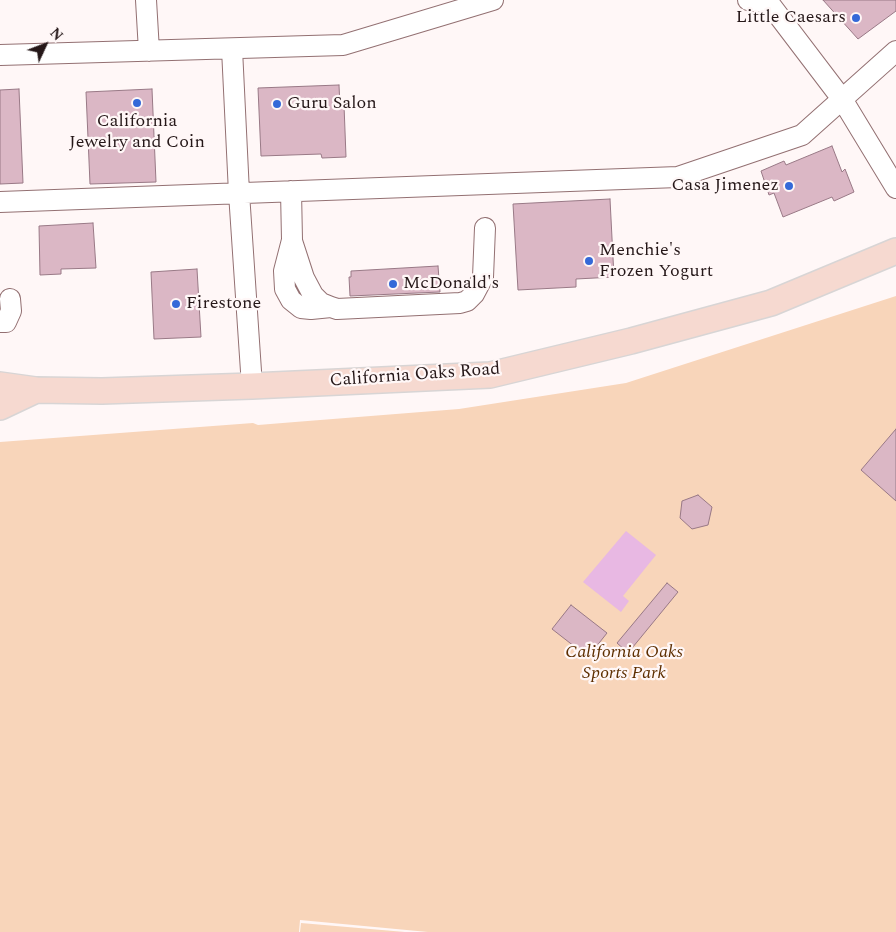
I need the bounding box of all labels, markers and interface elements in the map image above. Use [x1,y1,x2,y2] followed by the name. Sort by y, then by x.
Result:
[736,7,846,29] place label: Little Caesars
[850,12,862,24] marker: Little Caesars
[20,20,70,70] north arrow
[45,23,68,46] text: N
[287,93,377,115] place label: Guru Salon
[131,97,143,109] marker: California Jewelry and Coin
[271,98,283,110] marker: Guru Salon
[69,111,205,154] place label: California Jewelry and Coin
[672,175,779,197] place label: Casa Jimenez
[783,180,795,192] marker: Casa Jimenez
[599,240,713,282] place label: Menchie's Frozen Yogurt
[583,255,595,267] marker: Menchie's Frozen Yogurt
[403,273,499,295] place label: McDonald's
[387,278,399,290] marker: McDonald's
[186,293,261,315] place label: Firestone
[170,298,182,310] marker: Firestone
[329,359,501,393] street label: California Oaks Road
[565,642,683,684] park label: California Oaks Sports Park

